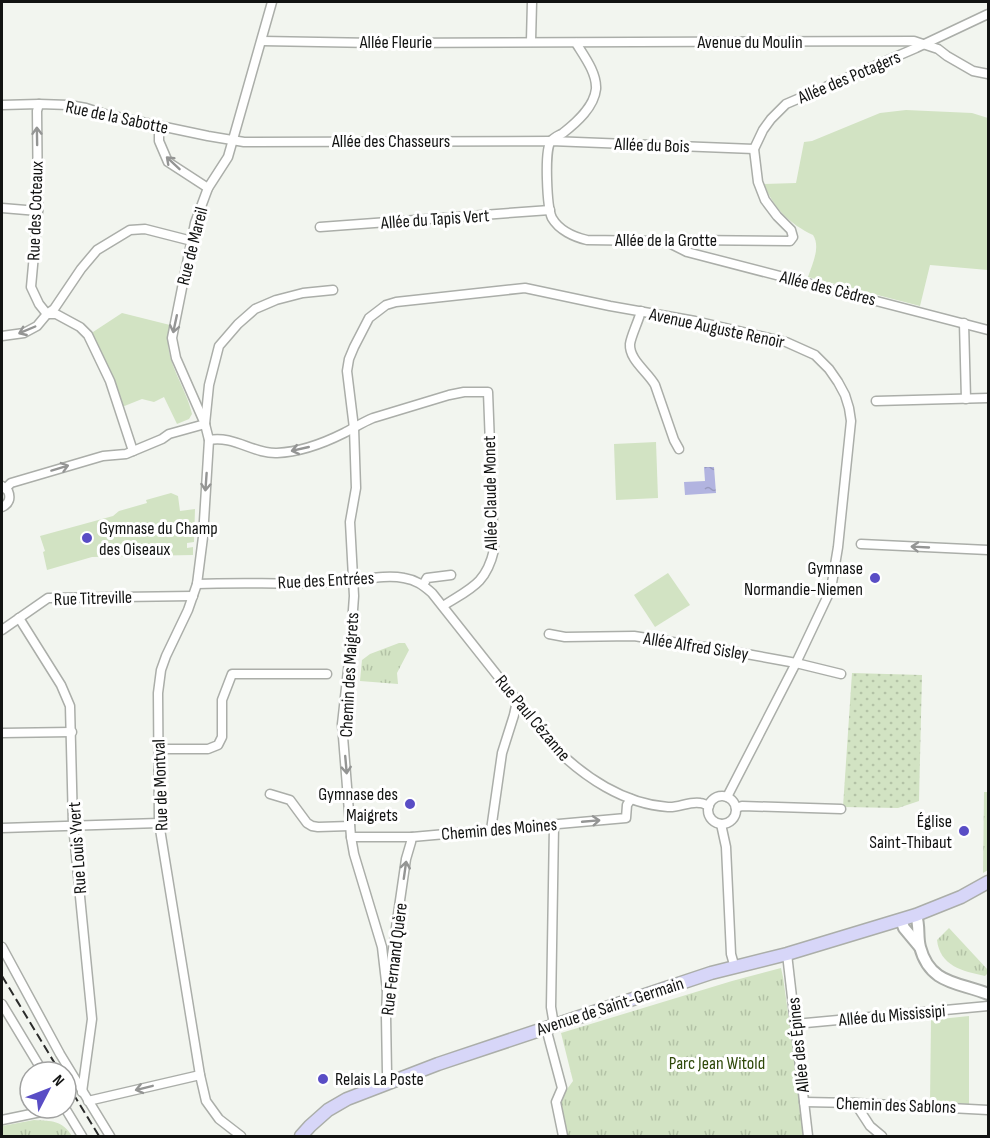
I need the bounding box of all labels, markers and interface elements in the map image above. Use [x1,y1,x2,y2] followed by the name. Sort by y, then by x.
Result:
[359,32,432,53] street label: Allée Fleurie
[696,32,803,53] street label: Avenue du Moulin
[794,46,904,109] street label: Allée des Potagers
[64,96,170,139] street label: Rue de la Sabotte
[31,127,43,147] one-way arrow
[331,131,450,152] street label: Allée des Chasseurs
[613,134,690,157] street label: Allée du Bois
[166,157,182,171] one-way arrow
[23,161,48,261] street label: Rue des Coteaux
[173,205,212,287] street label: Rue de Mareil
[379,205,490,234] street label: Allée du Tapis Vert
[614,230,717,251] street label: Allée de la Grotte
[777,266,878,311] street label: Allée des Cèdres
[646,304,786,353] street label: Avenue Auguste Renoir
[169,313,180,333] one-way arrow
[18,325,36,336] one-way arrow
[479,435,502,551] street label: Allée Claude Monet
[291,443,310,455] one-way arrow
[50,462,69,473] one-way arrow
[200,472,211,492] one-way arrow
[99,518,218,560] place label: Gymnase du Champ des Oiseaux
[80,531,94,545] marker: Gymnase du Champ des Oiseaux
[910,542,930,553] one-way arrow
[744,558,863,600] place label: Gymnase Normandie-Niemen
[277,567,375,594] street label: Rue des Entrées
[868,571,882,585] marker: Gymnase Normandie-Niemen
[54,587,133,610] street label: Rue Titreville
[336,612,363,738] street label: Chemin des Maigrets
[641,628,750,665] street label: Allée Alfred Sisley
[491,671,575,766] street label: Rue Paul Cézanne
[148,739,173,831] street label: Rue de Montval
[341,754,352,774] one-way arrow
[318,784,398,826] place label: Gymnase des Maigrets
[403,797,417,811] marker: Gymnase des Maigrets
[64,801,91,895] street label: Rue Louis Yvert
[869,811,953,853] place label: Église Saint-Thibaut
[440,814,558,845] street label: Chemin des Moines
[580,815,600,826] one-way arrow
[957,824,971,838] marker: Église Saint-Thibaut
[399,861,410,880] one-way arrow
[377,902,412,1017] street label: Rue Fernand Quère
[533,973,686,1040] street label: Avenue de Saint-Germain
[783,996,814,1095] street label: Allée des Épines
[837,1000,946,1031] street label: Allée du Mississipi
[669,1053,765,1074] park label: Parc Jean Witold
[18,1060,78,1120] north arrow
[335,1069,424,1090] place label: Relais La Poste
[48,1071,68,1090] text: N
[316,1072,330,1086] marker: Relais La Poste
[135,1083,154,1095] one-way arrow
[836,1093,956,1118] street label: Chemin des Sablons

